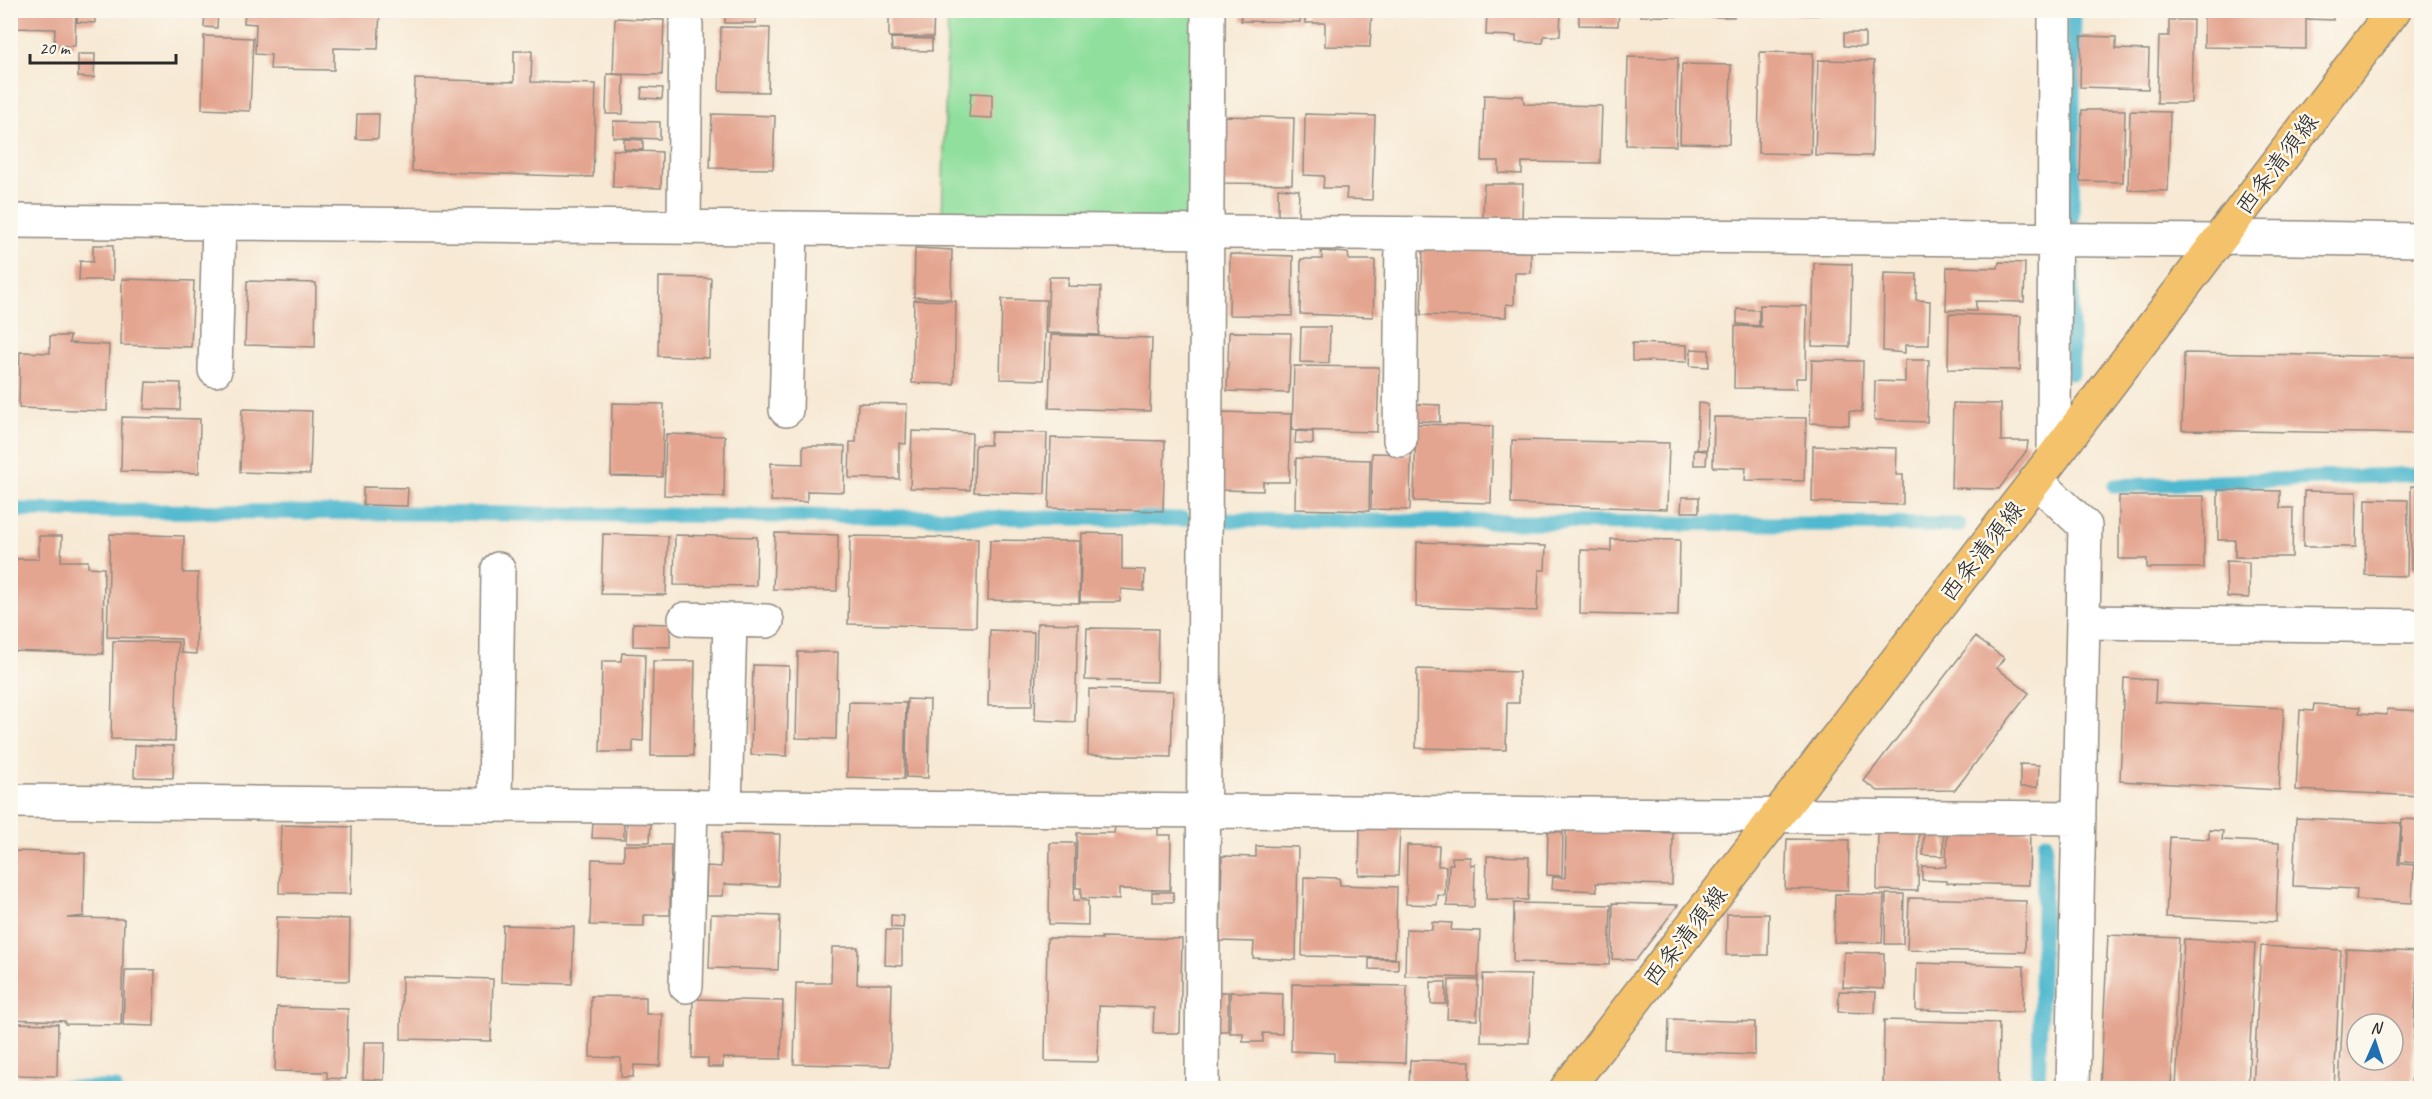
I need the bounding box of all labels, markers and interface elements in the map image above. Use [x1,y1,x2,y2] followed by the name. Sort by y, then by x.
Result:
[30,27,176,65] scale bar
[39,37,72,59] text: 20 m
[2229,107,2325,221] street label: 西条清須線
[1933,494,2031,608] street label: 西条清須線
[1636,879,1734,993] street label: 西条清須線
[2345,1012,2405,1072] north arrow
[2370,1018,2384,1038] text: N

